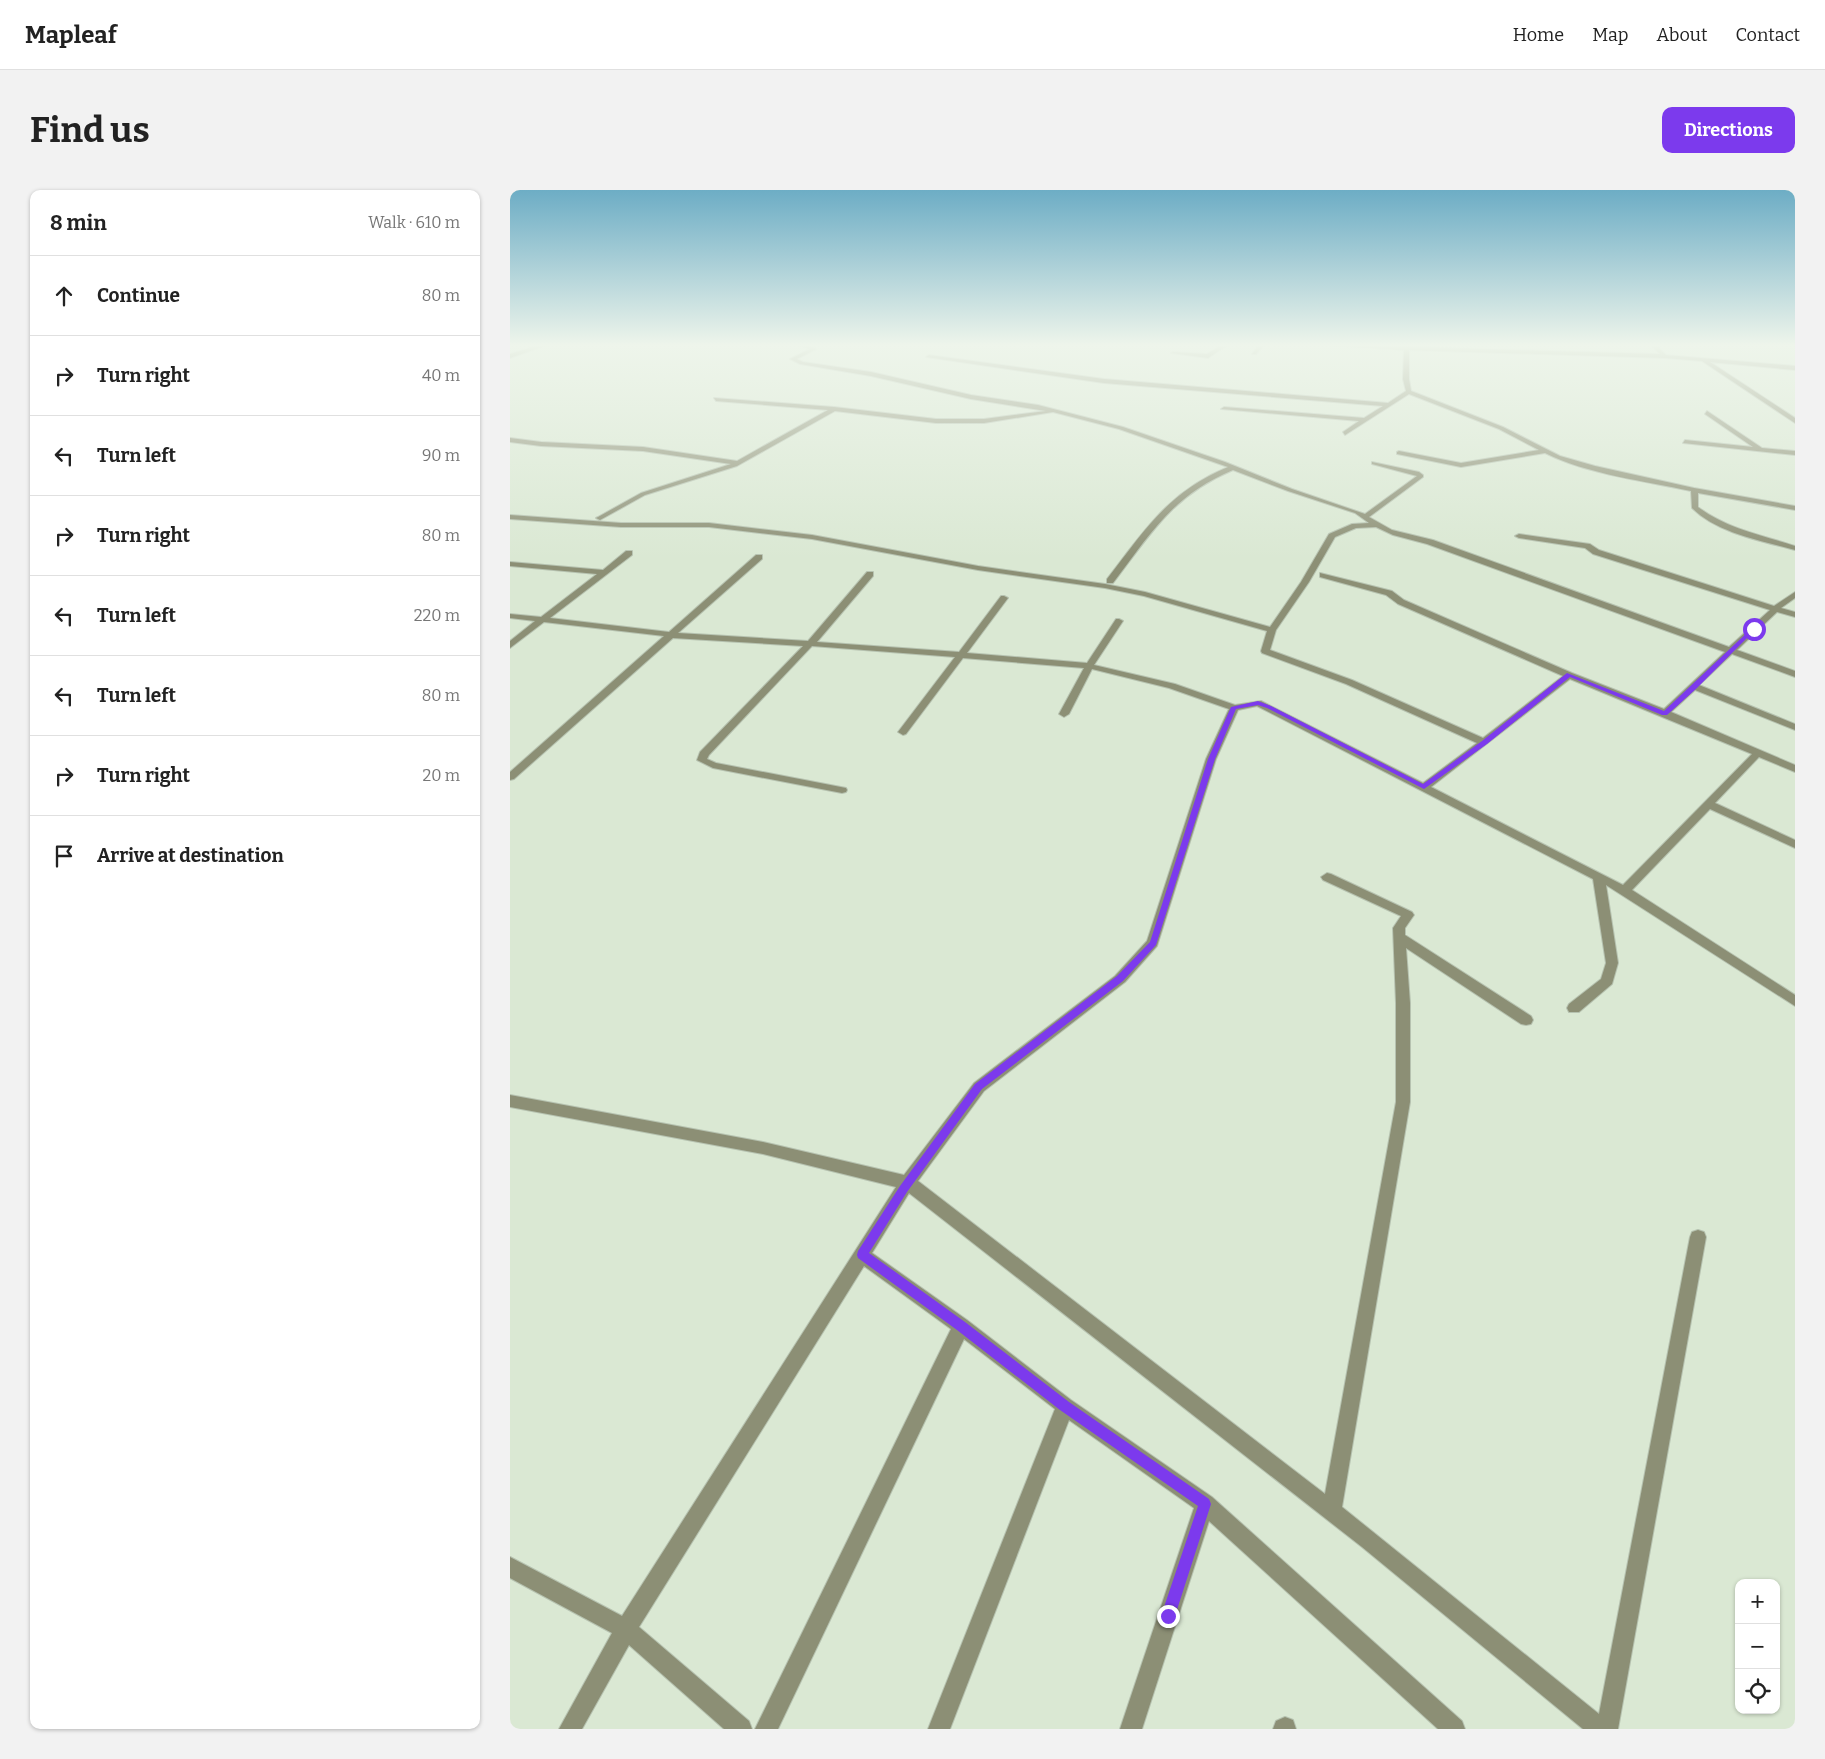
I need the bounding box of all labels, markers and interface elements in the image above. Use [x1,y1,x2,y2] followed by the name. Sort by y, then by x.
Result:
[25,21,117,49] text: Mapleaf
[1513,24,1564,46] text: Home
[1592,24,1628,46] text: Map
[1656,24,1707,46] text: About
[1735,24,1800,46] text: Contact
[1662,107,1795,153] button: Directions
[30,109,150,151] text: Find us
[50,210,107,236] text: 8 min
[368,213,460,232] text: Walk · 610 m
[50,282,78,310] icon: ahead
[97,284,180,307] text: Continue
[422,286,460,305] text: 80 m
[50,362,78,390] icon: right
[97,364,190,387] text: Turn right
[422,366,460,385] text: 40 m
[50,442,78,470] icon: left
[97,444,176,467] text: Turn left
[422,446,460,465] text: 90 m
[50,522,78,550] icon: right
[97,524,190,547] text: Turn right
[422,526,460,545] text: 80 m
[50,602,78,630] icon: left
[97,604,176,627] text: Turn left
[414,606,460,625] text: 220 m
[1743,618,1766,641] route start
[50,682,78,710] icon: left
[97,684,176,707] text: Turn left
[422,686,460,705] text: 80 m
[50,762,78,790] icon: right
[97,764,190,787] text: Turn right
[423,766,460,785] text: 20 m
[50,842,78,870] icon: arrive
[97,844,284,867] text: Arrive at destination
[1735,1579,1780,1714] map controls
[1735,1579,1780,1624] button: +
[1157,1605,1180,1628] route end
[1735,1624,1780,1669] button: −
[1735,1669,1780,1714] button: locate

